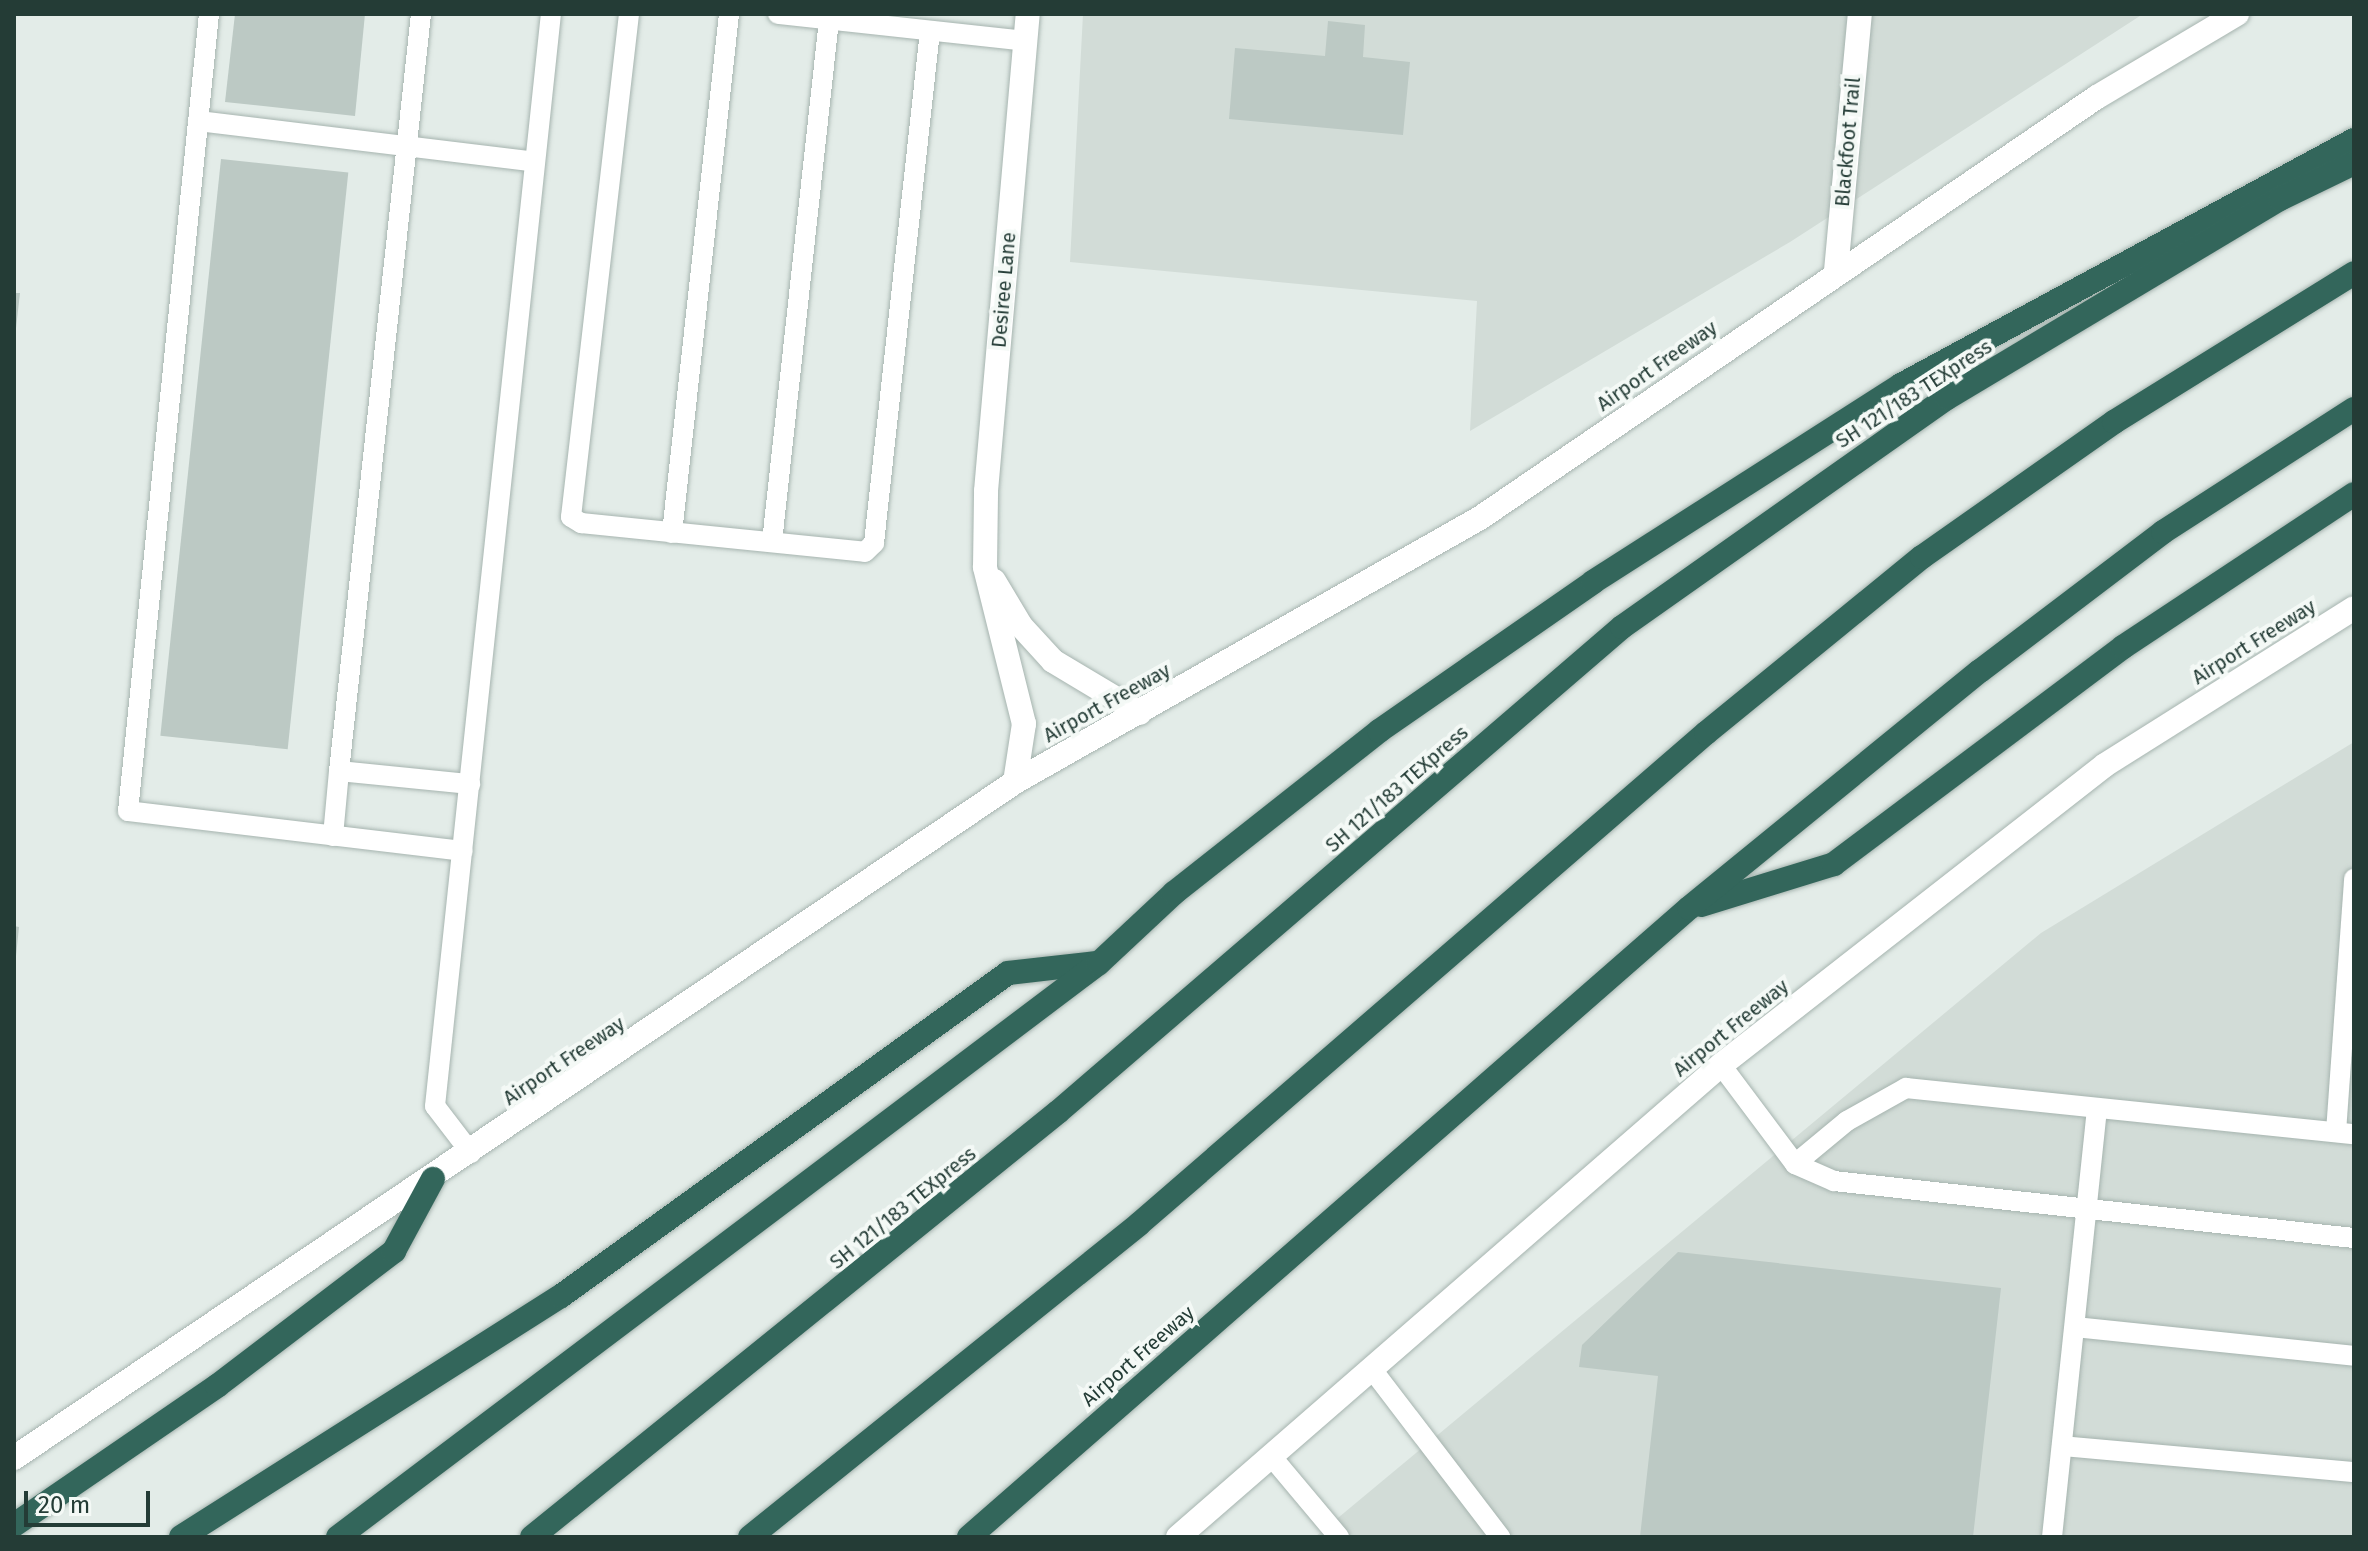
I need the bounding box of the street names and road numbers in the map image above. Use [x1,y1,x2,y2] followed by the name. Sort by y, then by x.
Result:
[1830,76,1866,208] street label: Blackfoot Trail
[987,231,1021,349] street label: Desiree Lane
[1592,316,1722,416] street label: Airport Freeway
[1832,335,1996,453] street label: SH 121/183 TEXpress
[2188,594,2320,690] street label: Airport Freeway
[1039,658,1175,748] street label: Airport Freeway
[1321,721,1473,857] street label: SH 121/183 TEXpress
[1669,974,1793,1082] street label: Airport Freeway
[499,1012,629,1110] street label: Airport Freeway
[825,1142,981,1274] street label: SH 121/183 TEXpress
[1077,1301,1199,1411] street label: Airport Freeway

